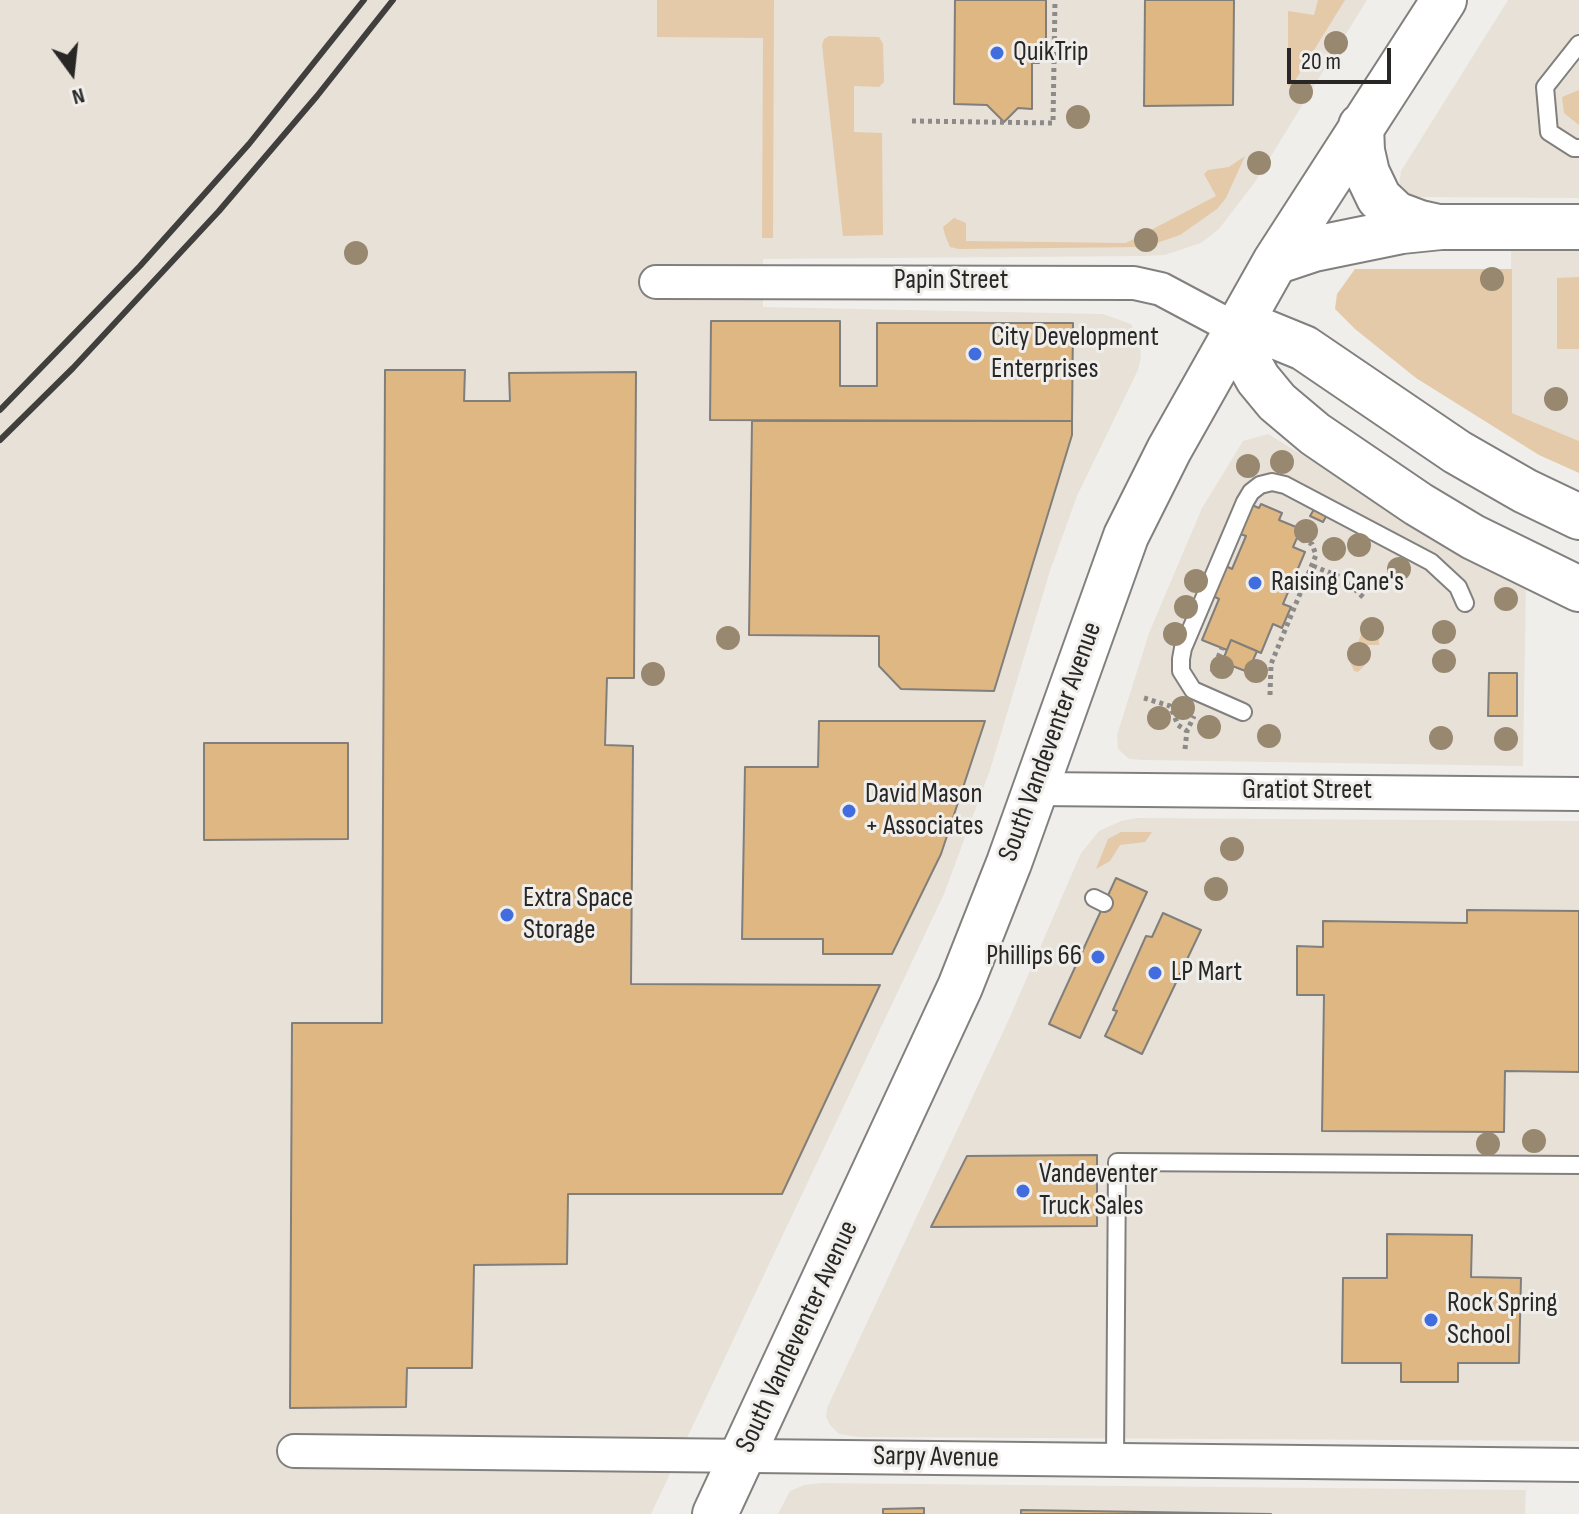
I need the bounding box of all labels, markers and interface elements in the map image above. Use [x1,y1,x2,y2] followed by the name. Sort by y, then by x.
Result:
[32,32,112,112] north arrow
[1291,32,1395,82] scale bar
[1013,36,1089,70] place label: QuikTrip
[988,44,1006,62] marker: QuikTrip
[1301,47,1341,76] text: 20 m
[69,81,88,110] text: N
[894,264,1008,298] street label: Papin Street
[991,321,1159,387] place label: City Development Enterprises
[966,345,984,363] marker: City Development Enterprises
[1271,566,1404,600] place label: Raising Cane's
[1246,574,1264,592] marker: Raising Cane's
[992,618,1110,866] street label: South Vandeventer Avenue
[1242,774,1372,808] street label: Gratiot Street
[865,778,983,844] place label: David Mason + Associates
[840,802,858,820] marker: David Mason + Associates
[523,882,633,948] place label: Extra Space Storage
[498,906,516,924] marker: Extra Space Storage
[986,940,1082,974] place label: Phillips 66
[1089,948,1107,966] marker: Phillips 66
[1171,956,1242,990] place label: LP Mart
[1146,964,1164,982] marker: LP Mart
[1039,1158,1158,1224] place label: Vandeventer Truck Sales
[1014,1182,1032,1200] marker: Vandeventer Truck Sales
[730,1216,866,1458] street label: South Vandeventer Avenue
[1447,1287,1558,1353] place label: Rock Spring School
[1422,1311,1440,1329] marker: Rock Spring School
[873,1440,999,1476] street label: Sarpy Avenue

